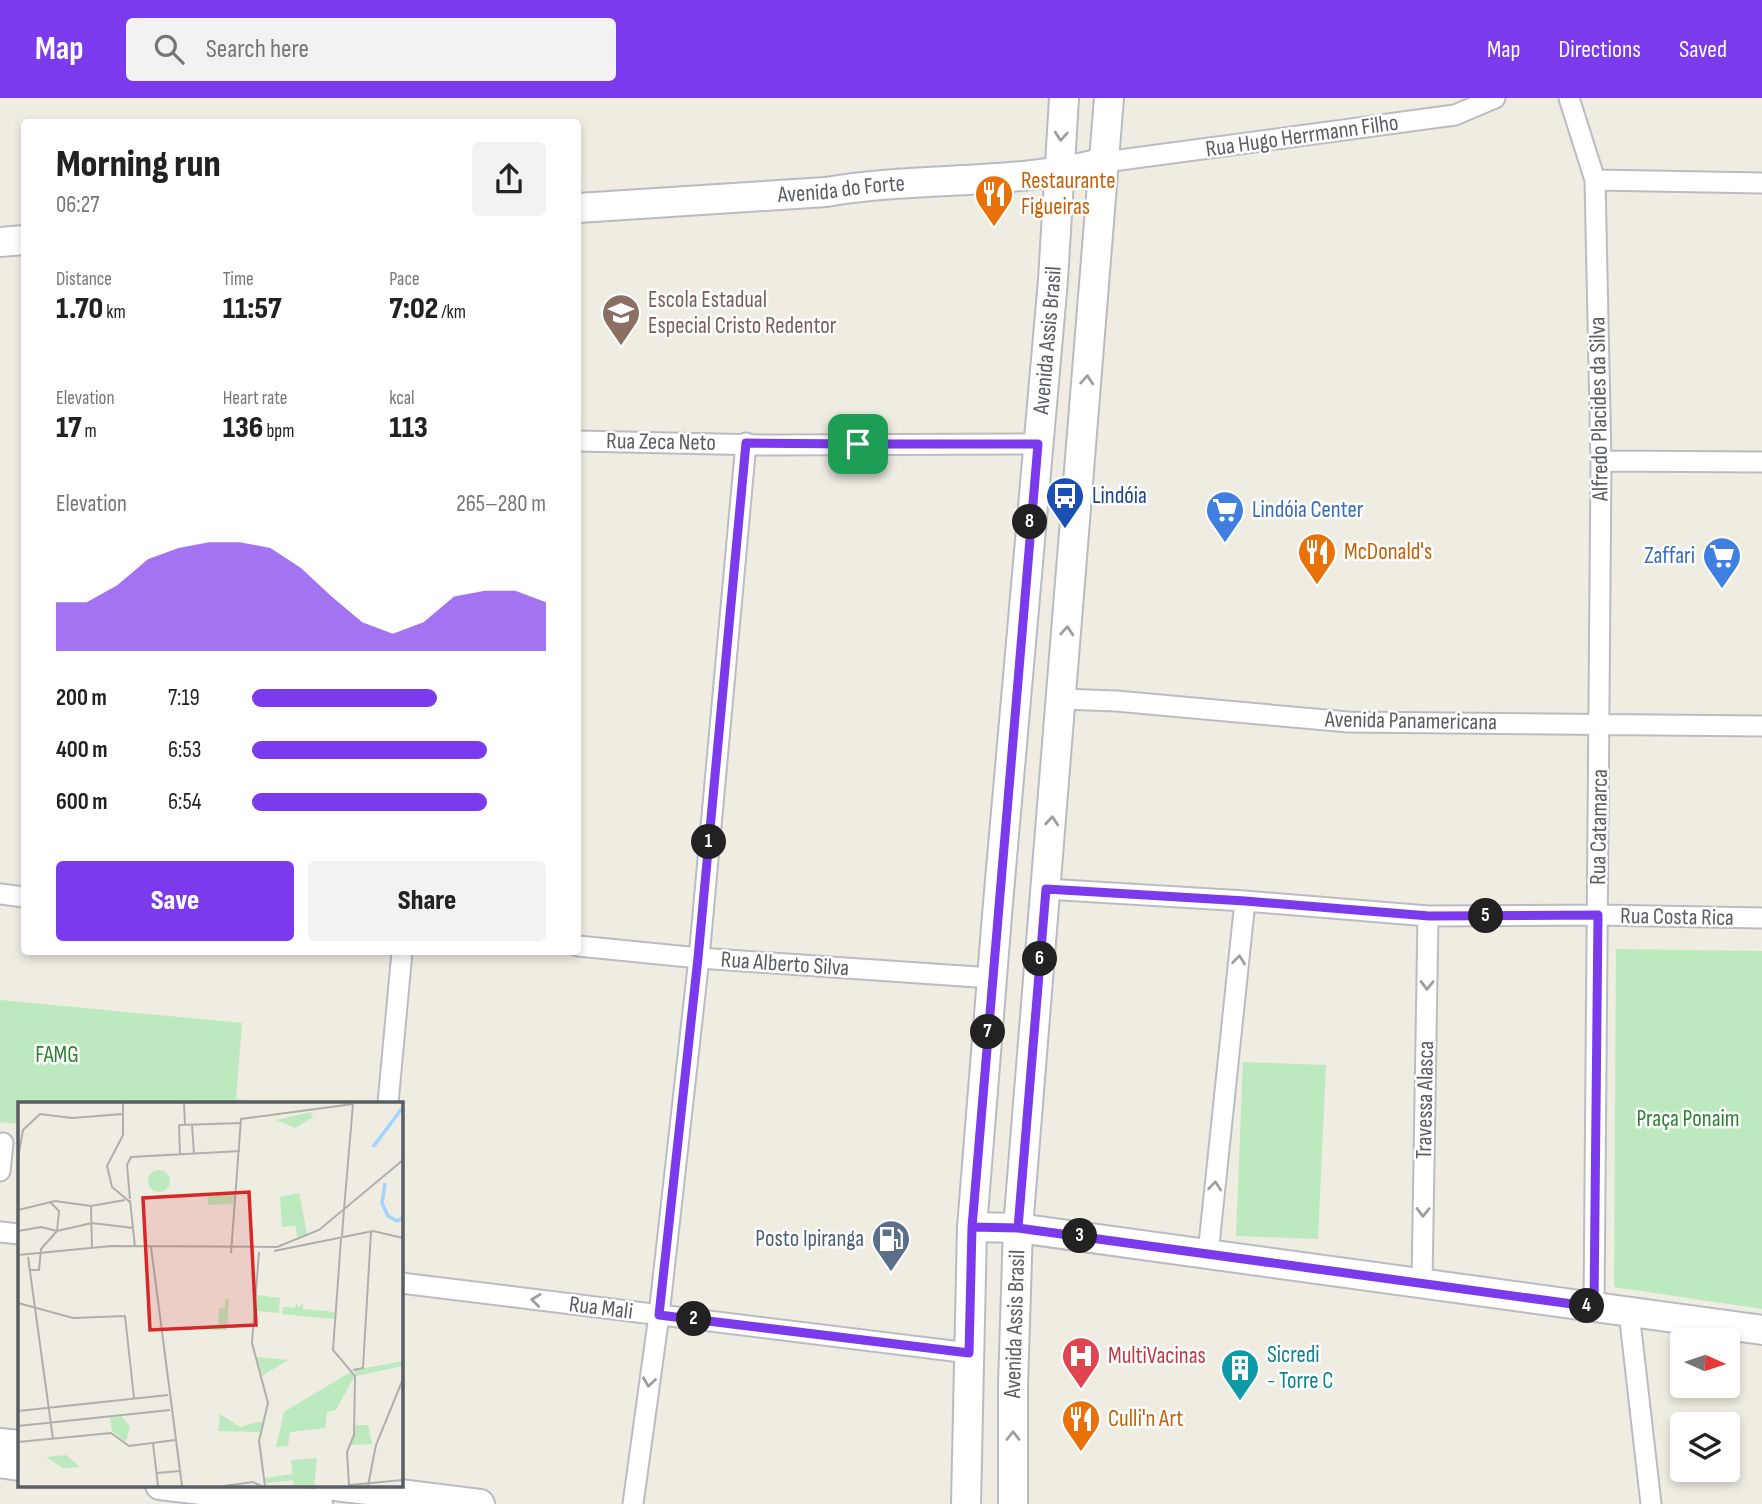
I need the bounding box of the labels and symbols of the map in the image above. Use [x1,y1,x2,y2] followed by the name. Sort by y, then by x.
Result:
[1204,109,1400,163] street label: Rua Hugo Herrmann Filho
[1054,130,1069,141] one-way arrow
[1021,167,1115,221] place label: Restaurante Figueiras
[776,169,906,209] street label: Avenida do Forte
[973,173,1015,228] restaurant icon: Restaurante Figueiras
[1027,266,1068,416] street label: Avenida Assis Brasil
[648,286,837,340] place label: Escola Estadual Especial Cristo Redentor
[600,292,642,347] school or university icon: Escola Estadual Especial Cristo Redentor
[1583,317,1615,502] street label: Alfredo Placides da Silva
[1079,375,1094,386] one-way arrow
[828,414,888,474] pin
[606,427,716,457] street label: Rua Zeca Neto
[1044,475,1086,530] bus stop icon: Lindóia
[1092,482,1147,510] place label: Lindóia
[1204,489,1246,544] supermarket icon: Lindóia Center
[1252,496,1364,524] place label: Lindóia Center
[1012,504,1048,540] pin: 8
[1296,531,1338,586] restaurant icon: McDonald's
[1701,535,1743,590] supermarket icon: Zaffari
[1344,538,1432,566] place label: McDonald's
[1644,542,1695,570] place label: Zaffari
[1059,625,1074,636] one-way arrow
[1324,705,1497,736] street label: Avenida Panamericana
[1584,769,1614,885] street label: Rua Catamarca
[1044,815,1059,826] one-way arrow
[692,824,726,860] pin: 1
[1468,898,1504,934] pin: 5
[1620,902,1734,932] street label: Rua Costa Rica
[1023,942,1058,976] pin: 6
[720,946,850,982] street label: Rua Alberto Silva
[1231,954,1246,966] one-way arrow
[1419,980,1435,990] one-way arrow
[970,1014,1006,1049] pin: 7
[35,1041,79,1069] park label: FAMG
[1410,1041,1440,1159] street label: Travessa Alasca
[18,1102,402,1486] inset map
[1636,1105,1740,1133] park label: Praça Ponaim
[1208,1180,1223,1192] one-way arrow
[1415,1207,1431,1218] one-way arrow
[870,1218,912,1273] fuel station icon: Posto Ipiranga
[1062,1218,1098,1254] pin: 3
[755,1225,864,1253] place label: Posto Ipiranga
[999,1249,1031,1399] street label: Avenida Assis Brasil
[1570,1288,1604,1324] pin: 4
[567,1290,635,1326] street label: Rua Mali
[530,1292,542,1307] one-way arrow
[676,1302,712,1336] pin: 2
[1670,1328,1740,1398] north arrow
[1060,1335,1102,1390] hospital icon: MultiVacinas
[1267,1341,1333,1395] place label: Sicredi - Torre C
[1108,1342,1206,1370] place label: MultiVacinas
[1219,1347,1261,1402] building icon: Sicredi - Torre C
[642,1377,657,1388] one-way arrow
[1060,1398,1102,1453] restaurant icon: Culli'n Art
[1108,1405,1183,1433] place label: Culli'n Art
[1005,1430,1021,1441] one-way arrow

